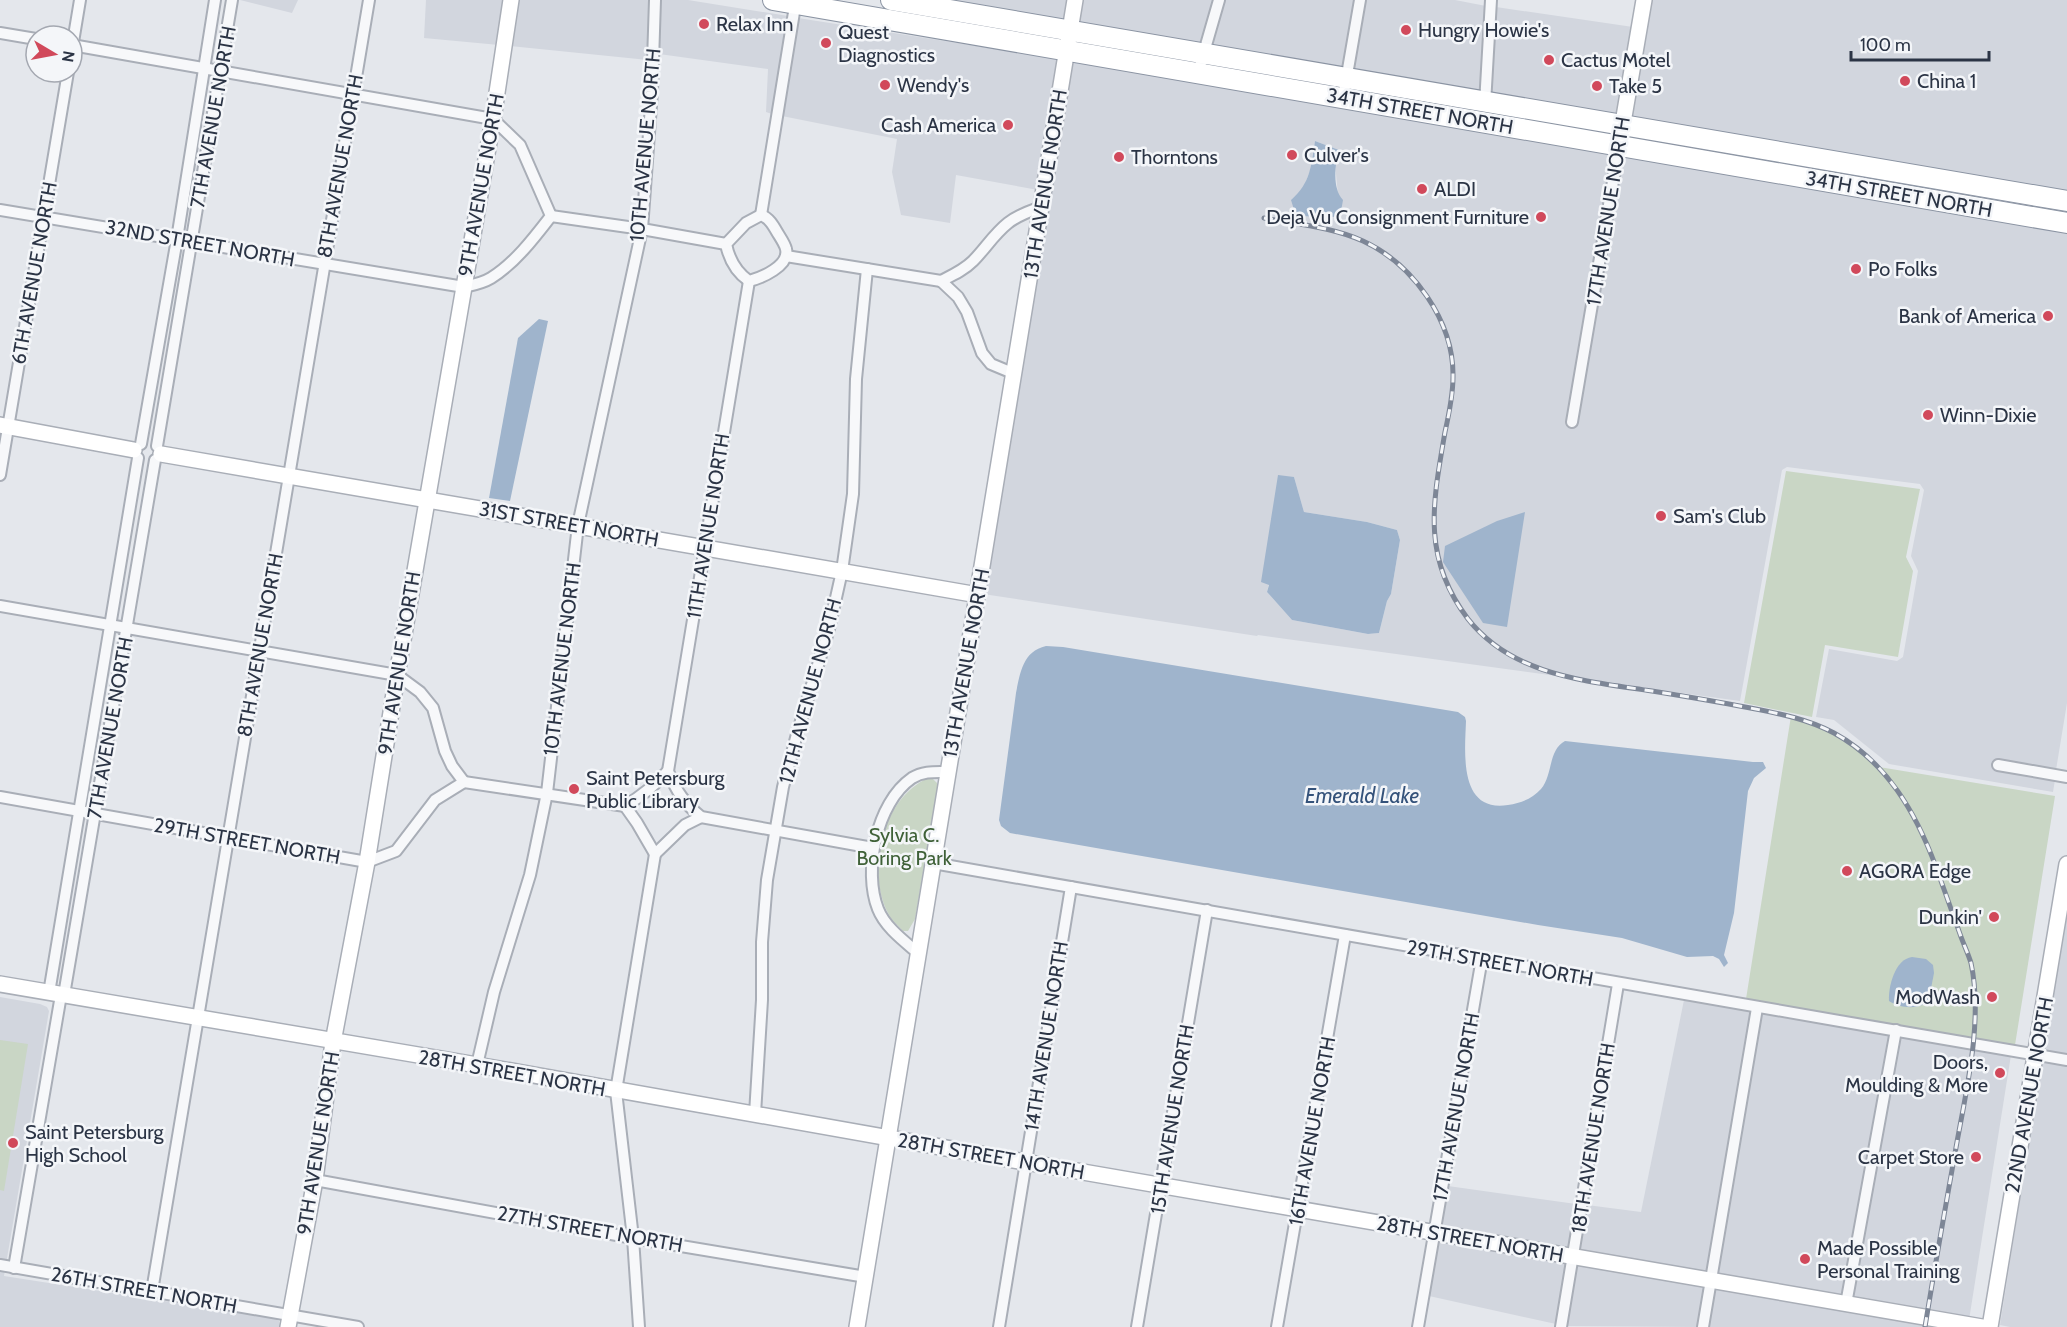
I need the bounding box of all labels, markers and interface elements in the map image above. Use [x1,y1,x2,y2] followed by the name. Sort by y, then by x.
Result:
[716,12,794,36] place label: Relax Inn
[697,17,711,31] marker: Relax Inn
[1418,18,1549,42] place label: Hungry Howie's
[838,20,935,67] place label: Quest Diagnostics
[1399,23,1413,37] marker: Hungry Howie's
[24,24,84,84] north arrow
[185,24,241,210] street label: 7TH AVENUE NORTH
[1851,24,1989,62] scale bar
[1860,34,1911,56] text: 100 m
[819,36,833,50] marker: Quest Diagnostics
[625,47,665,243] street label: 10TH AVENUE NORTH
[1561,48,1671,72] place label: Cactus Motel
[58,49,79,64] text: N
[1542,53,1556,67] marker: Cactus Motel
[1917,69,1976,93] place label: China 1
[312,72,368,260] street label: 8TH AVENUE NORTH
[897,73,969,97] place label: Wendy's
[1609,74,1662,98] place label: Take 5
[1898,74,1912,88] marker: China 1
[878,78,892,92] marker: Wendy's
[1590,79,1604,93] marker: Take 5
[1325,83,1515,139] street label: 34TH STREET NORTH
[1018,88,1072,280] street label: 13TH AVENUE NORTH
[453,92,509,278] street label: 9TH AVENUE NORTH
[881,113,996,137] place label: Cash America
[1581,115,1635,307] street label: 17TH AVENUE NORTH
[1001,118,1015,132] marker: Cash America
[1304,143,1369,167] place label: Culver's
[1131,145,1218,169] place label: Thorntons
[1285,148,1299,162] marker: Culver's
[1112,150,1126,164] marker: Thorntons
[1804,166,1994,222] street label: 34TH STREET NORTH
[1434,177,1476,201] place label: ALDI
[6,180,62,366] street label: 6TH AVENUE NORTH
[1415,182,1429,196] marker: ALDI
[1266,205,1529,229] place label: Deja Vu Consignment Furniture
[1534,210,1548,224] marker: Deja Vu Consignment Furniture
[103,214,297,272] street label: 32ND STREET NORTH
[1868,257,1937,281] place label: Po Folks
[1849,262,1863,276] marker: Po Folks
[1898,304,2036,328] place label: Bank of America
[2041,309,2055,323] marker: Bank of America
[1940,403,2037,427] place label: Winn-Dixie
[1921,408,1935,422] marker: Winn-Dixie
[682,432,734,620] street label: 11TH AVENUE NORTH
[477,496,661,552] street label: 31ST STREET NORTH
[1673,504,1766,528] place label: Sam's Club
[1654,509,1668,523] marker: Sam's Club
[232,551,288,739] street label: 8TH AVENUE NORTH
[538,561,586,757] street label: 10TH AVENUE NORTH
[938,567,994,759] street label: 13TH AVENUE NORTH
[373,570,425,756] street label: 9TH AVENUE NORTH
[774,596,846,786] street label: 12TH AVENUE NORTH
[82,635,138,821] street label: 7TH AVENUE NORTH
[586,766,725,813] place label: Saint Petersburg Public Library
[567,782,581,796] marker: Saint Petersburg Public Library
[1305,783,1419,808] water label: Emerald Lake
[152,813,342,869] street label: 29TH STREET NORTH
[856,823,952,870] park label: Sylvia C. Boring Park
[1859,859,1971,883] place label: AGORA Edge
[1840,864,1854,878] marker: AGORA Edge
[1918,905,1982,929] place label: Dunkin'
[1987,910,2001,924] marker: Dunkin'
[1405,935,1595,991] street label: 29TH STREET NORTH
[1019,939,1073,1133] street label: 14TH AVENUE NORTH
[1895,985,1980,1009] place label: ModWash
[1985,990,1999,1004] marker: ModWash
[2000,995,2058,1195] street label: 22ND AVENUE NORTH
[1428,1011,1484,1203] street label: 17TH AVENUE NORTH
[1145,1023,1199,1215] street label: 15TH AVENUE NORTH
[1284,1035,1340,1227] street label: 16TH AVENUE NORTH
[1566,1041,1620,1235] street label: 18TH AVENUE NORTH
[417,1045,607,1101] street label: 28TH STREET NORTH
[292,1050,344,1236] street label: 9TH AVENUE NORTH
[1845,1050,1988,1097] place label: Doors, Moulding & More
[1993,1066,2007,1080] marker: Doors, Moulding & More
[25,1120,164,1167] place label: Saint Petersburg High School
[896,1128,1086,1184] street label: 28TH STREET NORTH
[6,1136,20,1150] marker: Saint Petersburg High School
[1858,1145,1964,1169] place label: Carpet Store
[1969,1150,1983,1164] marker: Carpet Store
[495,1201,685,1257] street label: 27TH STREET NORTH
[1375,1211,1565,1267] street label: 28TH STREET NORTH
[1817,1236,1961,1283] place label: Made Possible Personal Training
[1798,1252,1812,1266] marker: Made Possible Personal Training
[49,1262,239,1318] street label: 26TH STREET NORTH

